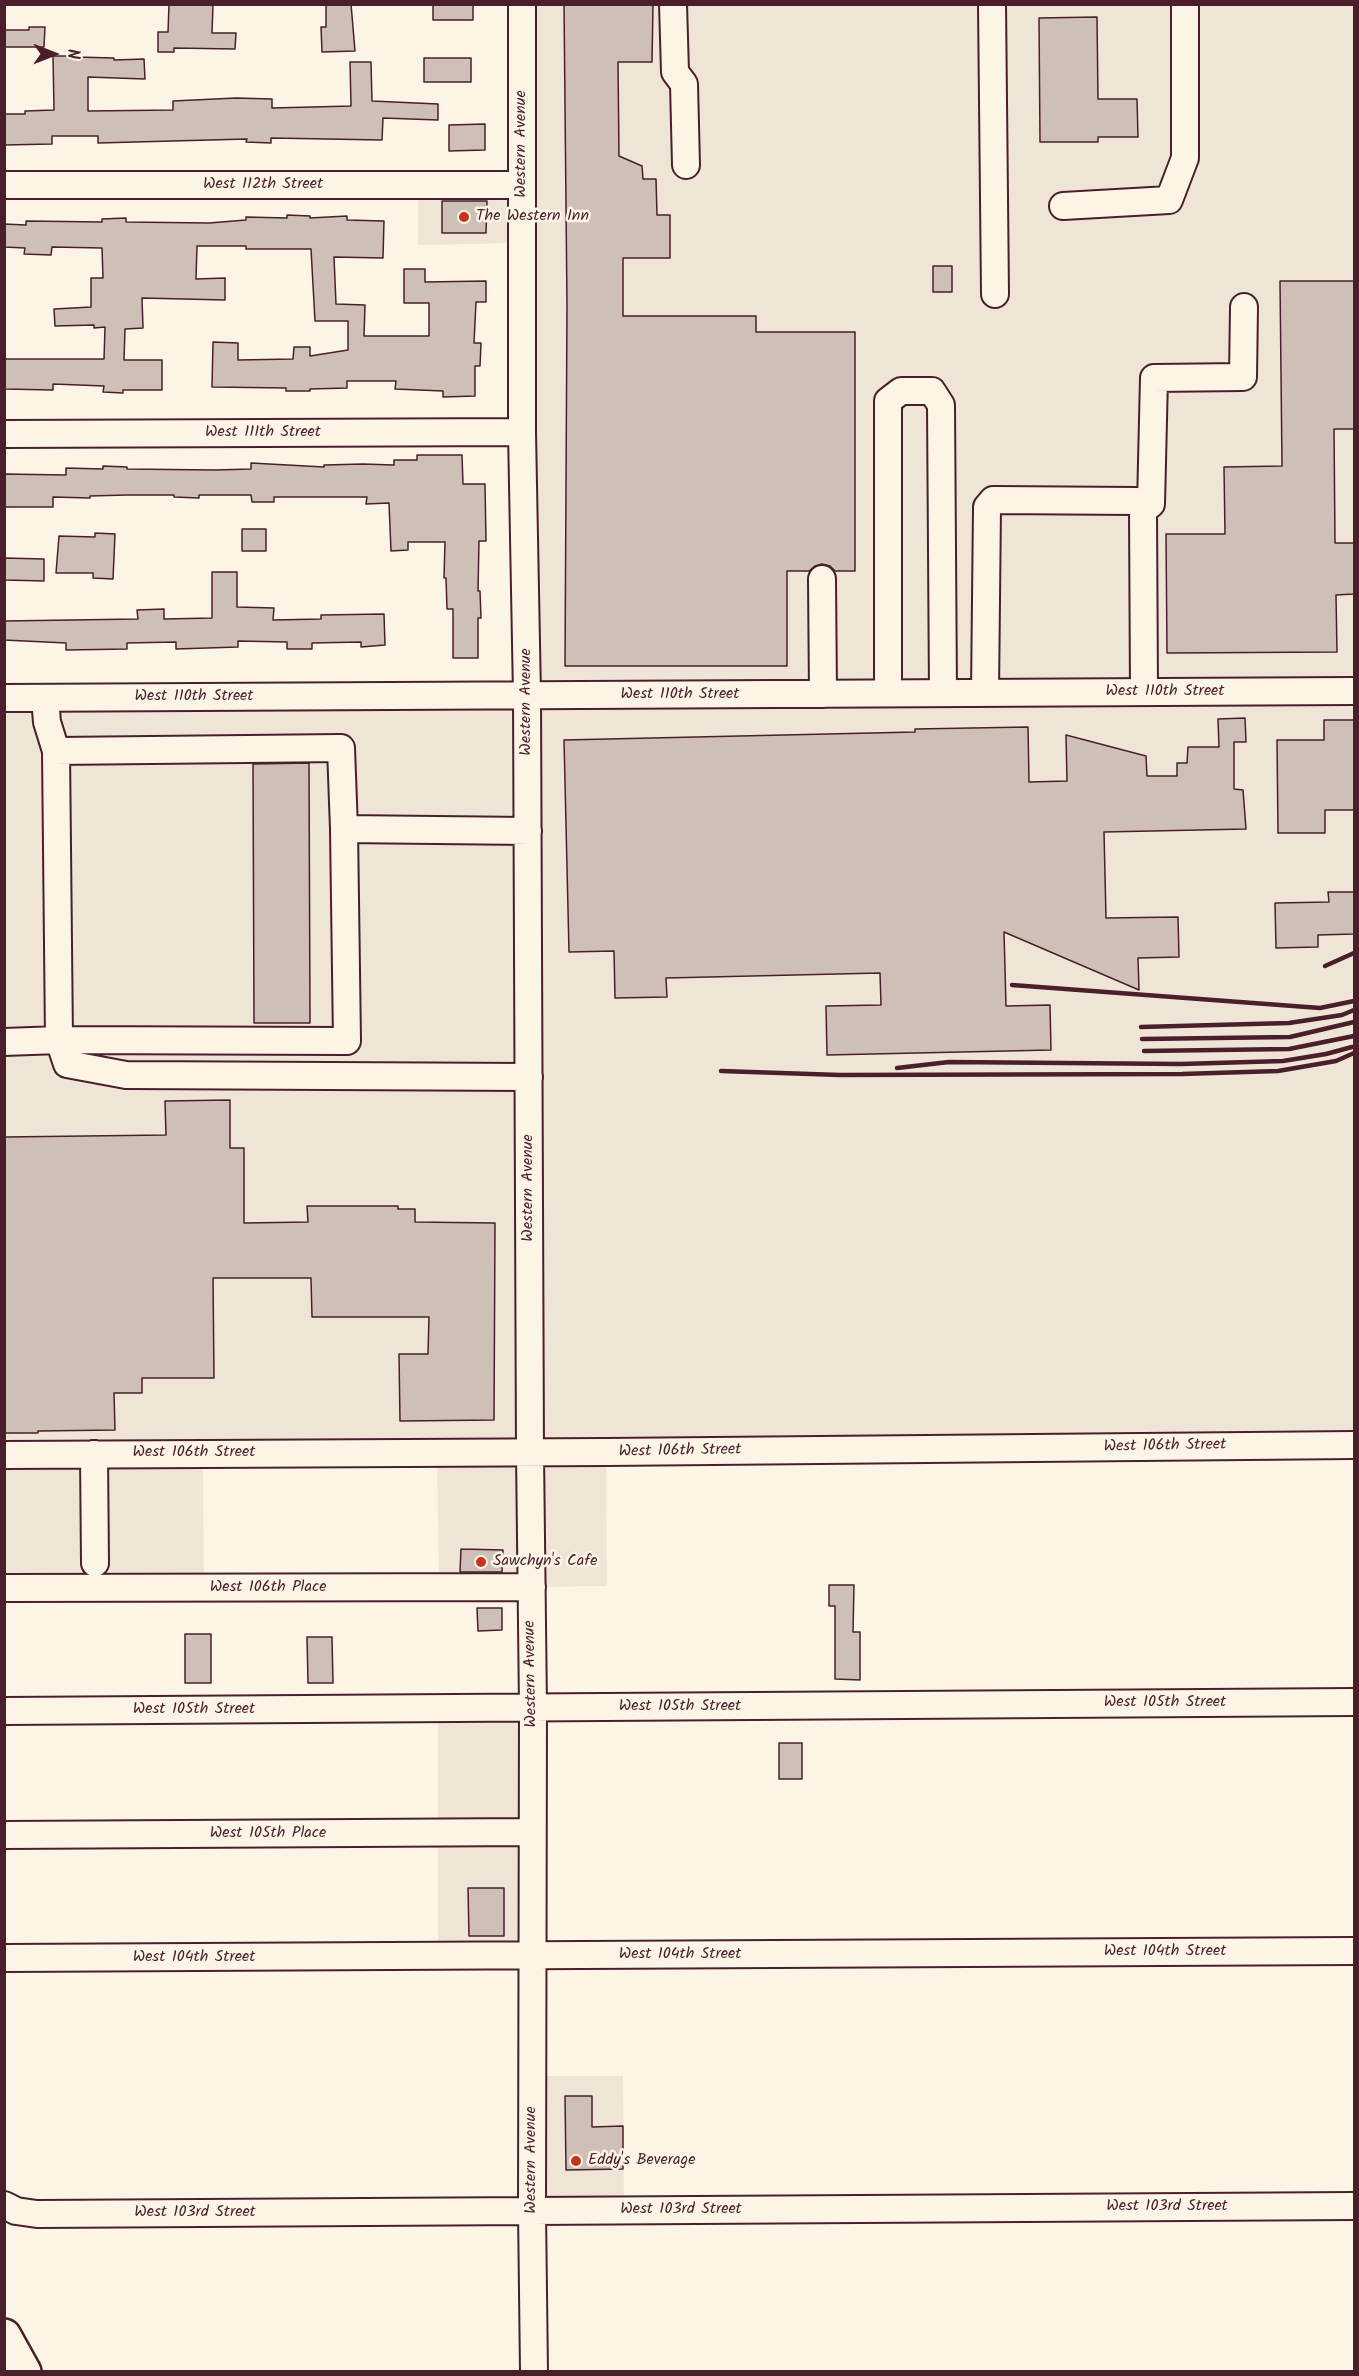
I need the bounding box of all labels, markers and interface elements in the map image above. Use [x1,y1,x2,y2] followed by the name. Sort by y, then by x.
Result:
[24,24,84,84] north arrow
[60,49,85,59] text: N
[512,90,532,198] street label: Western Avenue
[203,175,323,195] street label: West 112th Street
[476,207,589,227] place label: The Western Inn
[457,210,471,224] marker: The Western Inn
[205,423,321,443] street label: West 111th Street
[517,648,537,756] street label: Western Avenue
[1106,682,1224,702] street label: West 110th Street
[621,685,739,705] street label: West 110th Street
[135,687,253,707] street label: West 110th Street
[519,1134,539,1242] street label: Western Avenue
[1103,1436,1227,1458] street label: West 106th Street
[618,1441,742,1463] street label: West 106th Street
[133,1443,255,1463] street label: West 106th Street
[493,1552,597,1572] place label: Sawchyn's Cafe
[474,1555,488,1569] marker: Sawchyn's Cafe
[210,1578,326,1598] street label: West 106th Place
[521,1620,543,1728] street label: Western Avenue
[1104,1693,1226,1713] street label: West 105th Street
[619,1697,741,1717] street label: West 105th Street
[133,1700,255,1720] street label: West 105th Street
[210,1824,326,1844] street label: West 105th Place
[1104,1942,1226,1962] street label: West 104th Street
[619,1945,741,1965] street label: West 104th Street
[133,1948,255,1968] street label: West 104th Street
[522,2106,542,2214] street label: Western Avenue
[588,2151,695,2171] place label: Eddy's Beverage
[569,2154,583,2168] marker: Eddy's Beverage
[1106,2197,1228,2217] street label: West 103rd Street
[620,2200,742,2220] street label: West 103rd Street
[134,2203,256,2223] street label: West 103rd Street

